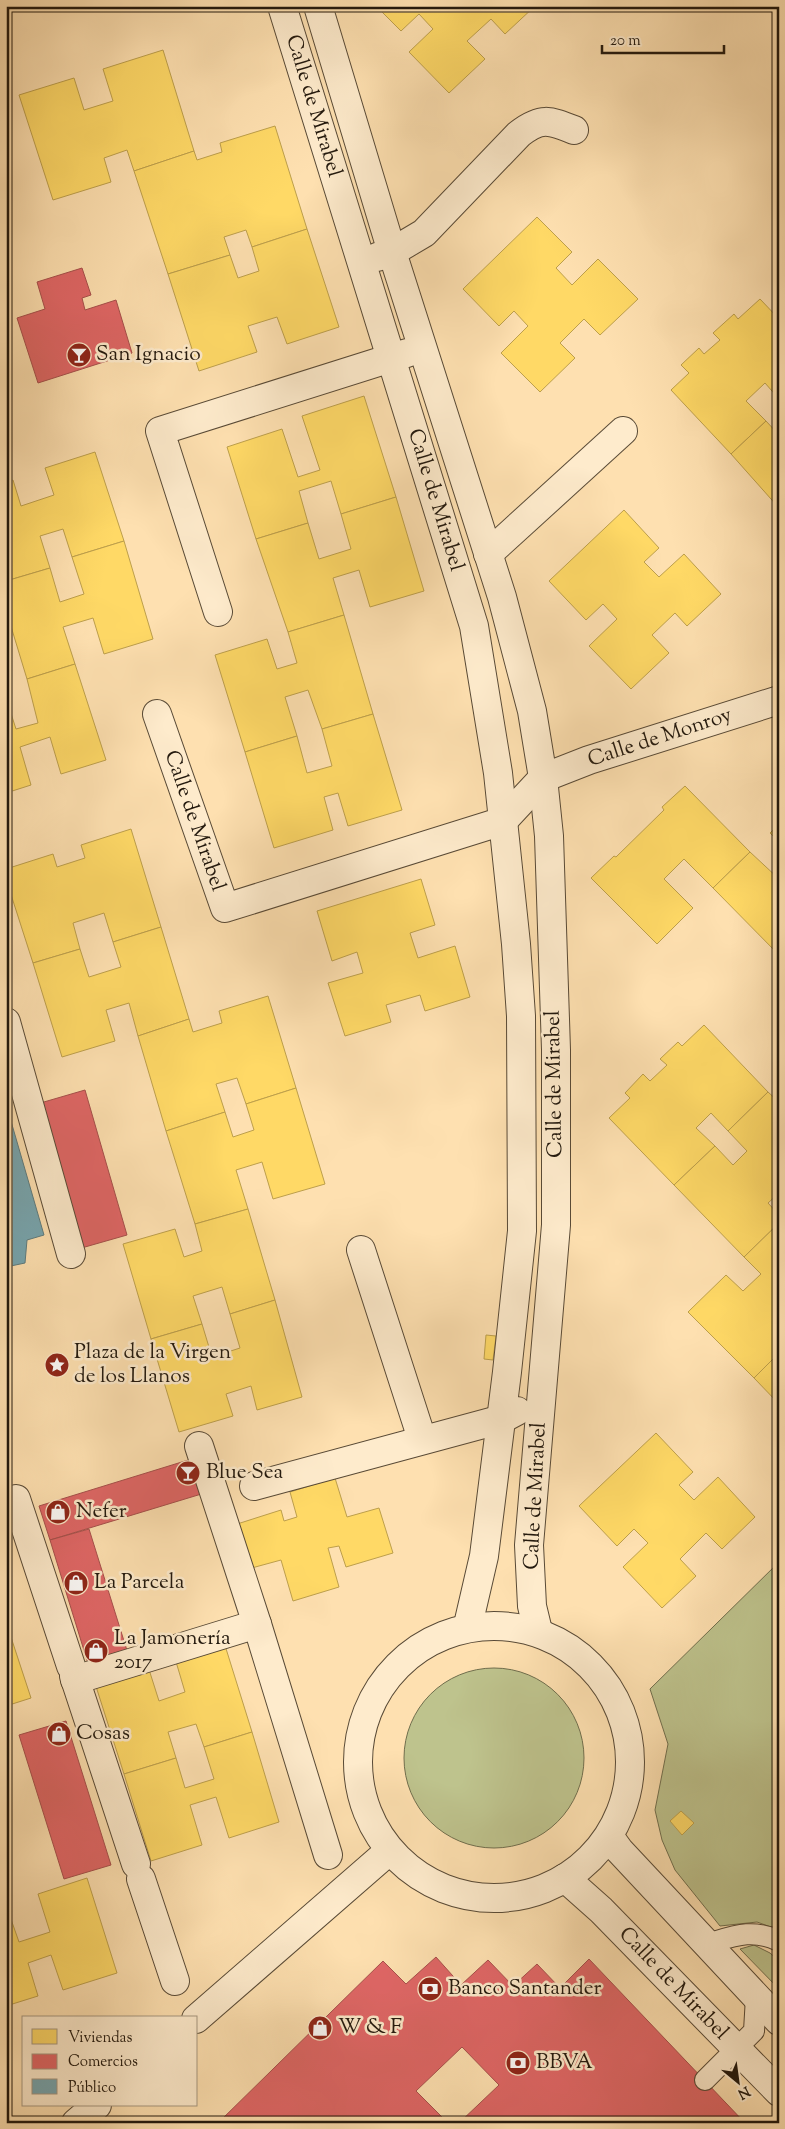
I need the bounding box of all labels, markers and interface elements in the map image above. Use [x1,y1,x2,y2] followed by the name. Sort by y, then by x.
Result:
[602,22,725,54] scale bar
[277,31,349,181] street label: Calle de Mirabel
[610,31,641,52] text: 20 m
[96,340,201,370] place label: San Ignacio
[66,342,92,368] bar icon: San Ignacio
[399,425,471,575] street label: Calle de Mirabel
[584,700,736,775] street label: Calle de Monroy
[156,746,232,896] street label: Calle de Mirabel
[539,1010,571,1158] street label: Calle de Mirabel
[74,1338,231,1392] place label: Plaza de la Virgen de los Llanos
[44,1352,70,1378] place icon: Plaza de la Virgen de los Llanos
[517,1421,555,1570] street label: Calle de Mirabel
[206,1458,283,1488] place label: Blue Sea
[175,1460,201,1486] bar icon: Blue Sea
[76,1497,127,1527] place label: Nefer
[45,1499,71,1525] shop icon: Nefer
[94,1568,185,1598] place label: La Parcela
[63,1570,89,1596] shop icon: La Parcela
[114,1624,231,1678] place label: La Jamonería 2017
[83,1638,109,1664] shop icon: La Jamonería 2017
[76,1719,130,1749] place label: Cosas
[46,1721,72,1747] shop icon: Cosas
[611,1921,735,2048] street label: Calle de Mirabel
[448,1974,601,2004] place label: Banco Santander
[417,1976,443,2002] bank icon: Banco Santander
[338,2013,402,2043] place label: W & F
[307,2015,333,2041] shop icon: W & F
[22,2016,198,2106] legend
[68,2028,133,2049] text: Viviendas
[536,2048,593,2078] place label: BBVA
[505,2050,531,2076] bank icon: BBVA
[68,2052,138,2073] text: Comercios
[712,2056,762,2106] north arrow
[68,2078,116,2099] text: Público
[734,2080,753,2103] text: N

